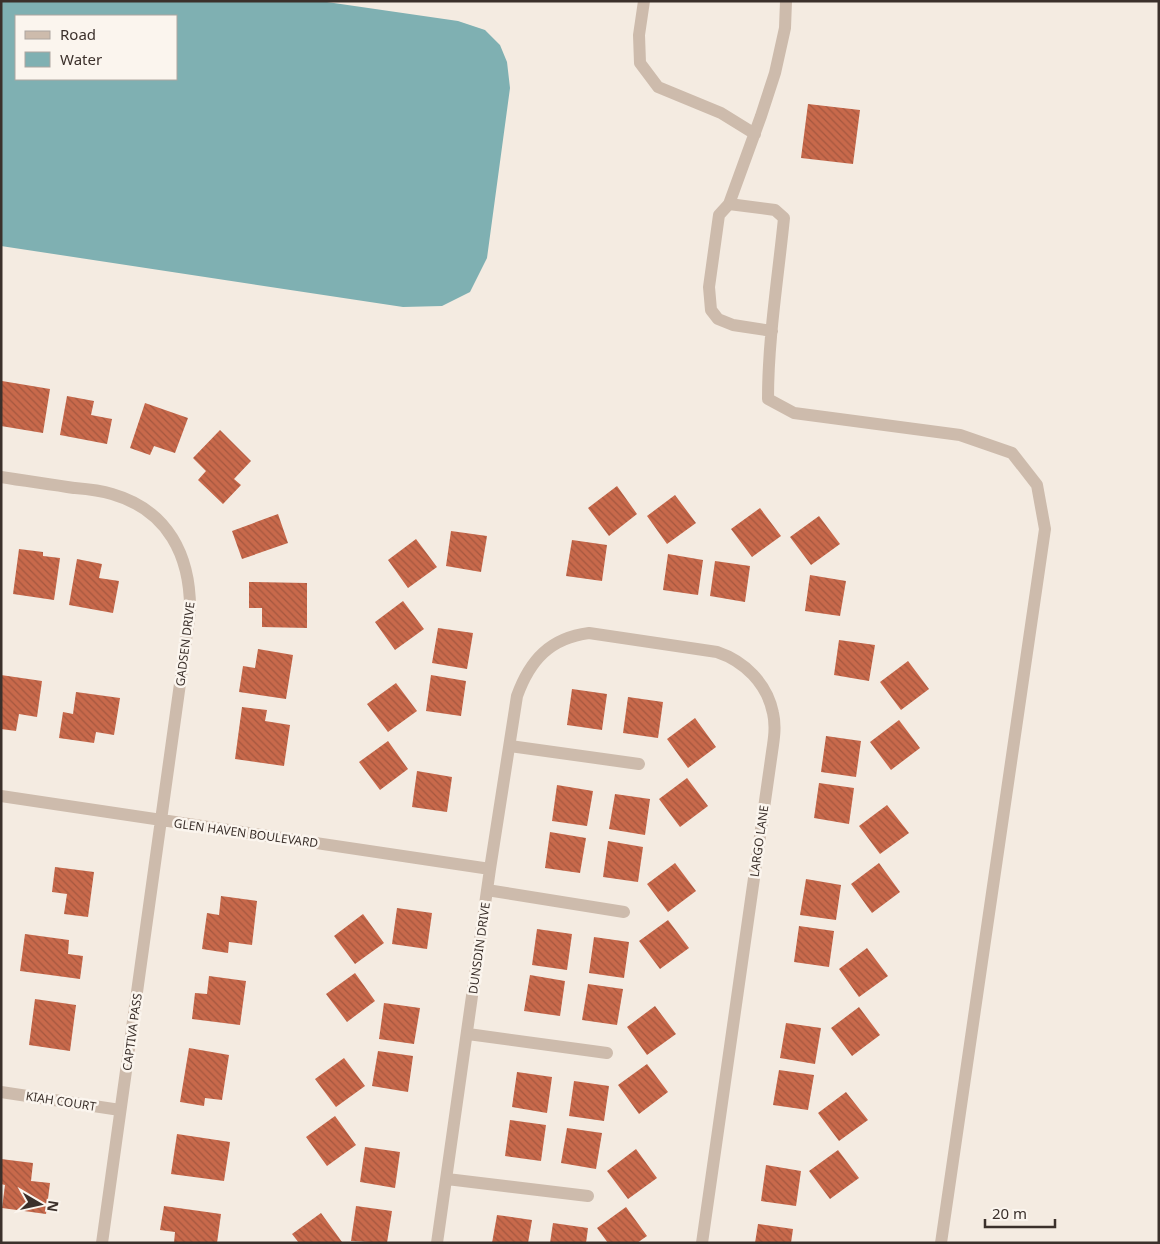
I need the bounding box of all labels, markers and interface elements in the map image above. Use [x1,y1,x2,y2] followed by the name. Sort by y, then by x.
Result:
[15,15,178,80] legend
[60,24,96,44] text: Road
[60,49,102,69] text: Water
[171,601,199,687] street label: GADSEN DRIVE
[746,804,772,878] street label: LARGO LANE
[173,814,320,852] street label: GLEN HAVEN BOULEVARD
[464,901,494,995] street label: DUNSDIN DRIVE
[118,992,146,1072] street label: CAPTIVA PASS
[25,1087,98,1115] street label: KIAH COURT
[15,1179,65,1229] north arrow
[985,1196,1055,1228] scale bar
[43,1199,64,1213] text: N
[992,1203,1027,1223] text: 20 m

